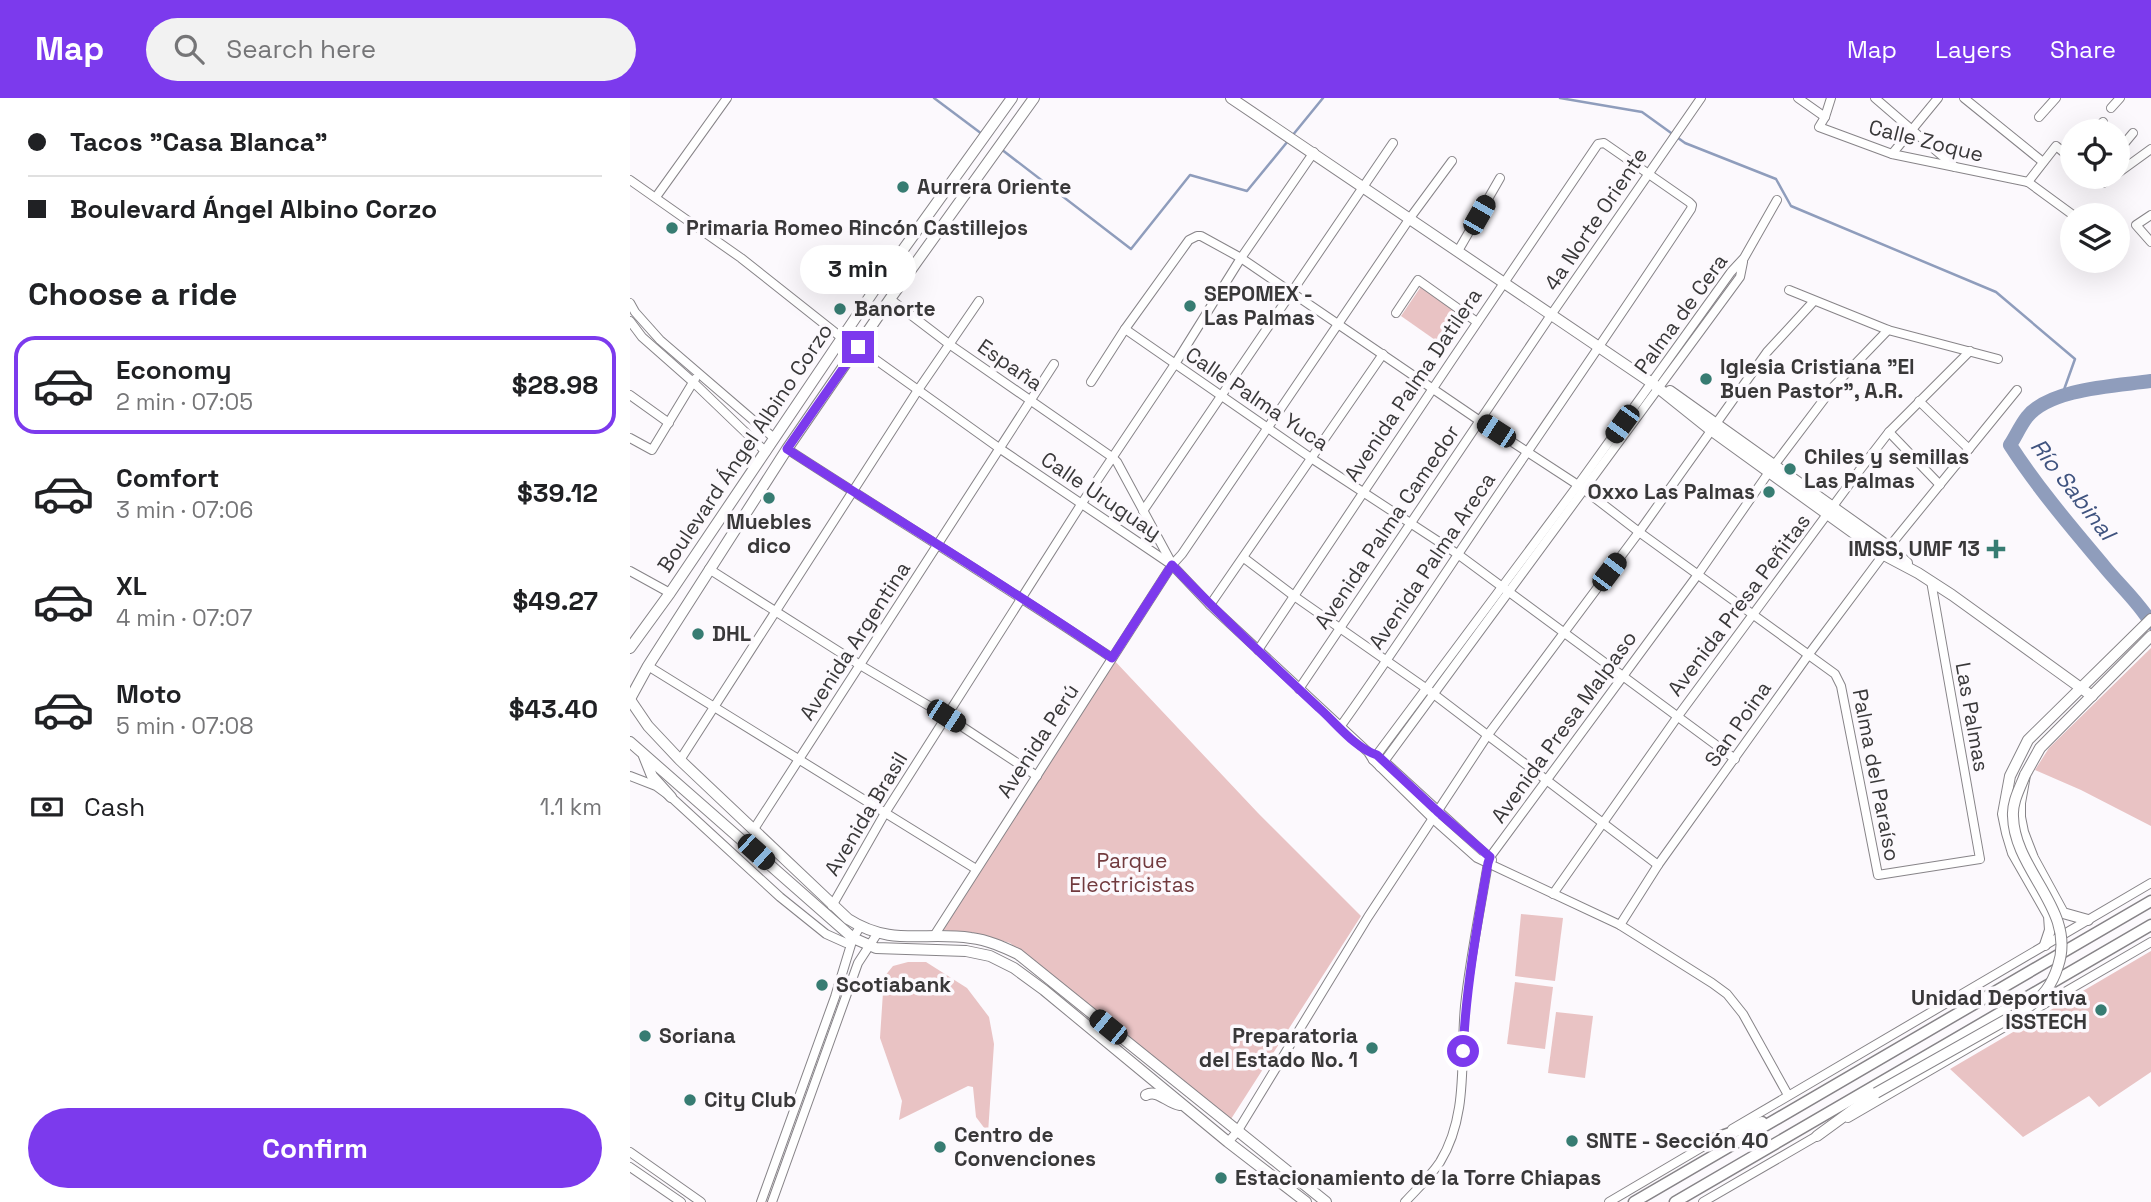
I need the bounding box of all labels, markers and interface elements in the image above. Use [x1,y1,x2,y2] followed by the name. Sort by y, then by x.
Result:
[146,18,636,81] search box
[35,28,104,70] text: Map
[170,30,208,68] icon: search
[226,32,376,66] text: Search here
[1847,34,1897,65] text: Map
[1935,34,2012,65] text: Layers
[2050,34,2116,65] text: Share
[1866,113,1986,168] street label: Calle Zoque
[2060,119,2130,273] map controls
[2060,119,2130,189] button: locate
[70,125,328,159] text: Tacos "Casa Blanca"
[1538,142,1653,295] street label: 4a Norte Oriente
[917,173,1071,200] place label: Aurrera Oriente
[895,179,911,195] marker: Aurrera Oriente
[70,192,437,226] text: Boulevard Ángel Albino Corzo
[1460,192,1499,238] car
[2060,203,2130,273] button: layers
[686,214,1028,241] place label: Primaria Romeo Rincón Castillejos
[664,220,680,236] marker: Primaria Romeo Rincón Castillejos
[800,246,916,294] callout: 3 min
[1628,248,1733,379] street label: Palma de Cera
[828,254,888,284] text: 3 min
[28,274,238,314] text: Choose a ride
[1204,280,1315,331] place label: SEPOMEX - Las Palmas
[1338,283,1487,487] street label: Avenida Palma Datilera
[854,295,936,322] place label: Banorte
[1182,298,1198,314] marker: SEPOMEX - Las Palmas
[832,301,848,317] marker: Banorte
[651,318,838,577] street label: Boulevard Ángel Albino Corzo
[842,331,874,363] route end
[972,332,1048,397] street label: España
[1180,341,1334,457] street label: Calle Palma Yuca
[116,353,232,387] text: Economy
[1720,353,1915,404] place label: Iglesia Cristiana "El Buen Pastor", A.R.
[32,354,95,417] icon: car
[512,368,598,402] text: $28.98
[1698,371,1714,387] marker: Iglesia Cristiana "El Buen Pastor", A.R.
[116,387,253,417] text: 2 min · 07:05
[1602,401,1643,447] car
[1473,411,1520,451] car
[1308,419,1465,634] street label: Avenida Palma Camedor
[2024,432,2124,548] water label: Río Sabinal
[1804,443,1969,494] place label: Chiles y semillas Las Palmas
[1036,445,1167,546] street label: Calle Uruguay
[116,461,219,495] text: Comfort
[1782,461,1798,477] marker: Chiles y semillas Las Palmas
[32,462,95,525] icon: car
[1362,467,1501,654] street label: Avenida Palma Areca
[517,476,598,510] text: $39.12
[1587,478,1755,505] place label: Oxxo Las Palmas
[1761,484,1777,500] marker: Oxxo Las Palmas
[761,490,777,506] marker: Muebles dico
[116,495,253,525] text: 3 min · 07:06
[726,508,812,559] place label: Muebles dico
[1661,508,1816,701] street label: Avenida Presa Peñitas
[1848,535,1980,562] place label: IMSS, UMF 13
[1986,539,2006,559] marker: IMSS, UMF 13
[1588,549,1631,595] car
[793,556,916,725] street label: Avenida Argentina
[116,569,147,603] text: XL
[32,570,95,633] icon: car
[513,584,598,618] text: $49.27
[116,603,252,633] text: 4 min · 07:07
[712,620,751,647] place label: DHL
[1485,625,1642,828] street label: Avenida Presa Malpaso
[690,626,706,642] marker: DHL
[1950,660,1995,774] street label: Las Palmas
[1698,676,1777,772] street label: San Poina
[116,677,182,711] text: Moto
[32,678,95,741] icon: car
[991,679,1084,803] street label: Avenida Perú
[1847,686,1906,863] street label: Palma del Paraíso
[509,692,598,726] text: $43.40
[923,696,970,736] car
[116,711,254,741] text: 5 min · 07:08
[818,747,913,881] street label: Avenida Brasil
[28,788,66,826] icon: cash
[84,790,145,824] text: Cash
[540,792,602,822] text: 1.1 km
[734,830,779,874] car
[1069,847,1195,898] park label: Parque Electricistas
[836,971,951,998] place label: Scotiabank
[814,977,830,993] marker: Scotiabank
[1911,984,2087,1035] place label: Unidad Deportiva ISSTECH
[2093,1002,2109,1018] marker: Unidad Deportiva ISSTECH
[1086,1006,1131,1048] car
[659,1022,736,1049] place label: Soriana
[1199,1022,1358,1073] place label: Preparatoria del Estado No. 1
[637,1028,653,1044] marker: Soriana
[1447,1035,1479,1067] route start
[1364,1040,1380,1056] marker: Preparatoria del Estado No. 1
[704,1086,796,1113] place label: City Club
[682,1092,698,1108] marker: City Club
[28,1108,602,1188] button: Confirm
[954,1121,1096,1172] place label: Centro de Convenciones
[1586,1127,1769,1154] place label: SNTE - Sección 40
[1564,1133,1580,1149] marker: SNTE - Sección 40
[932,1139,948,1155] marker: Centro de Convenciones
[1235,1164,1601,1191] place label: Estacionamiento de la Torre Chiapas
[1213,1170,1229,1186] marker: Estacionamiento de la Torre Chiapas

